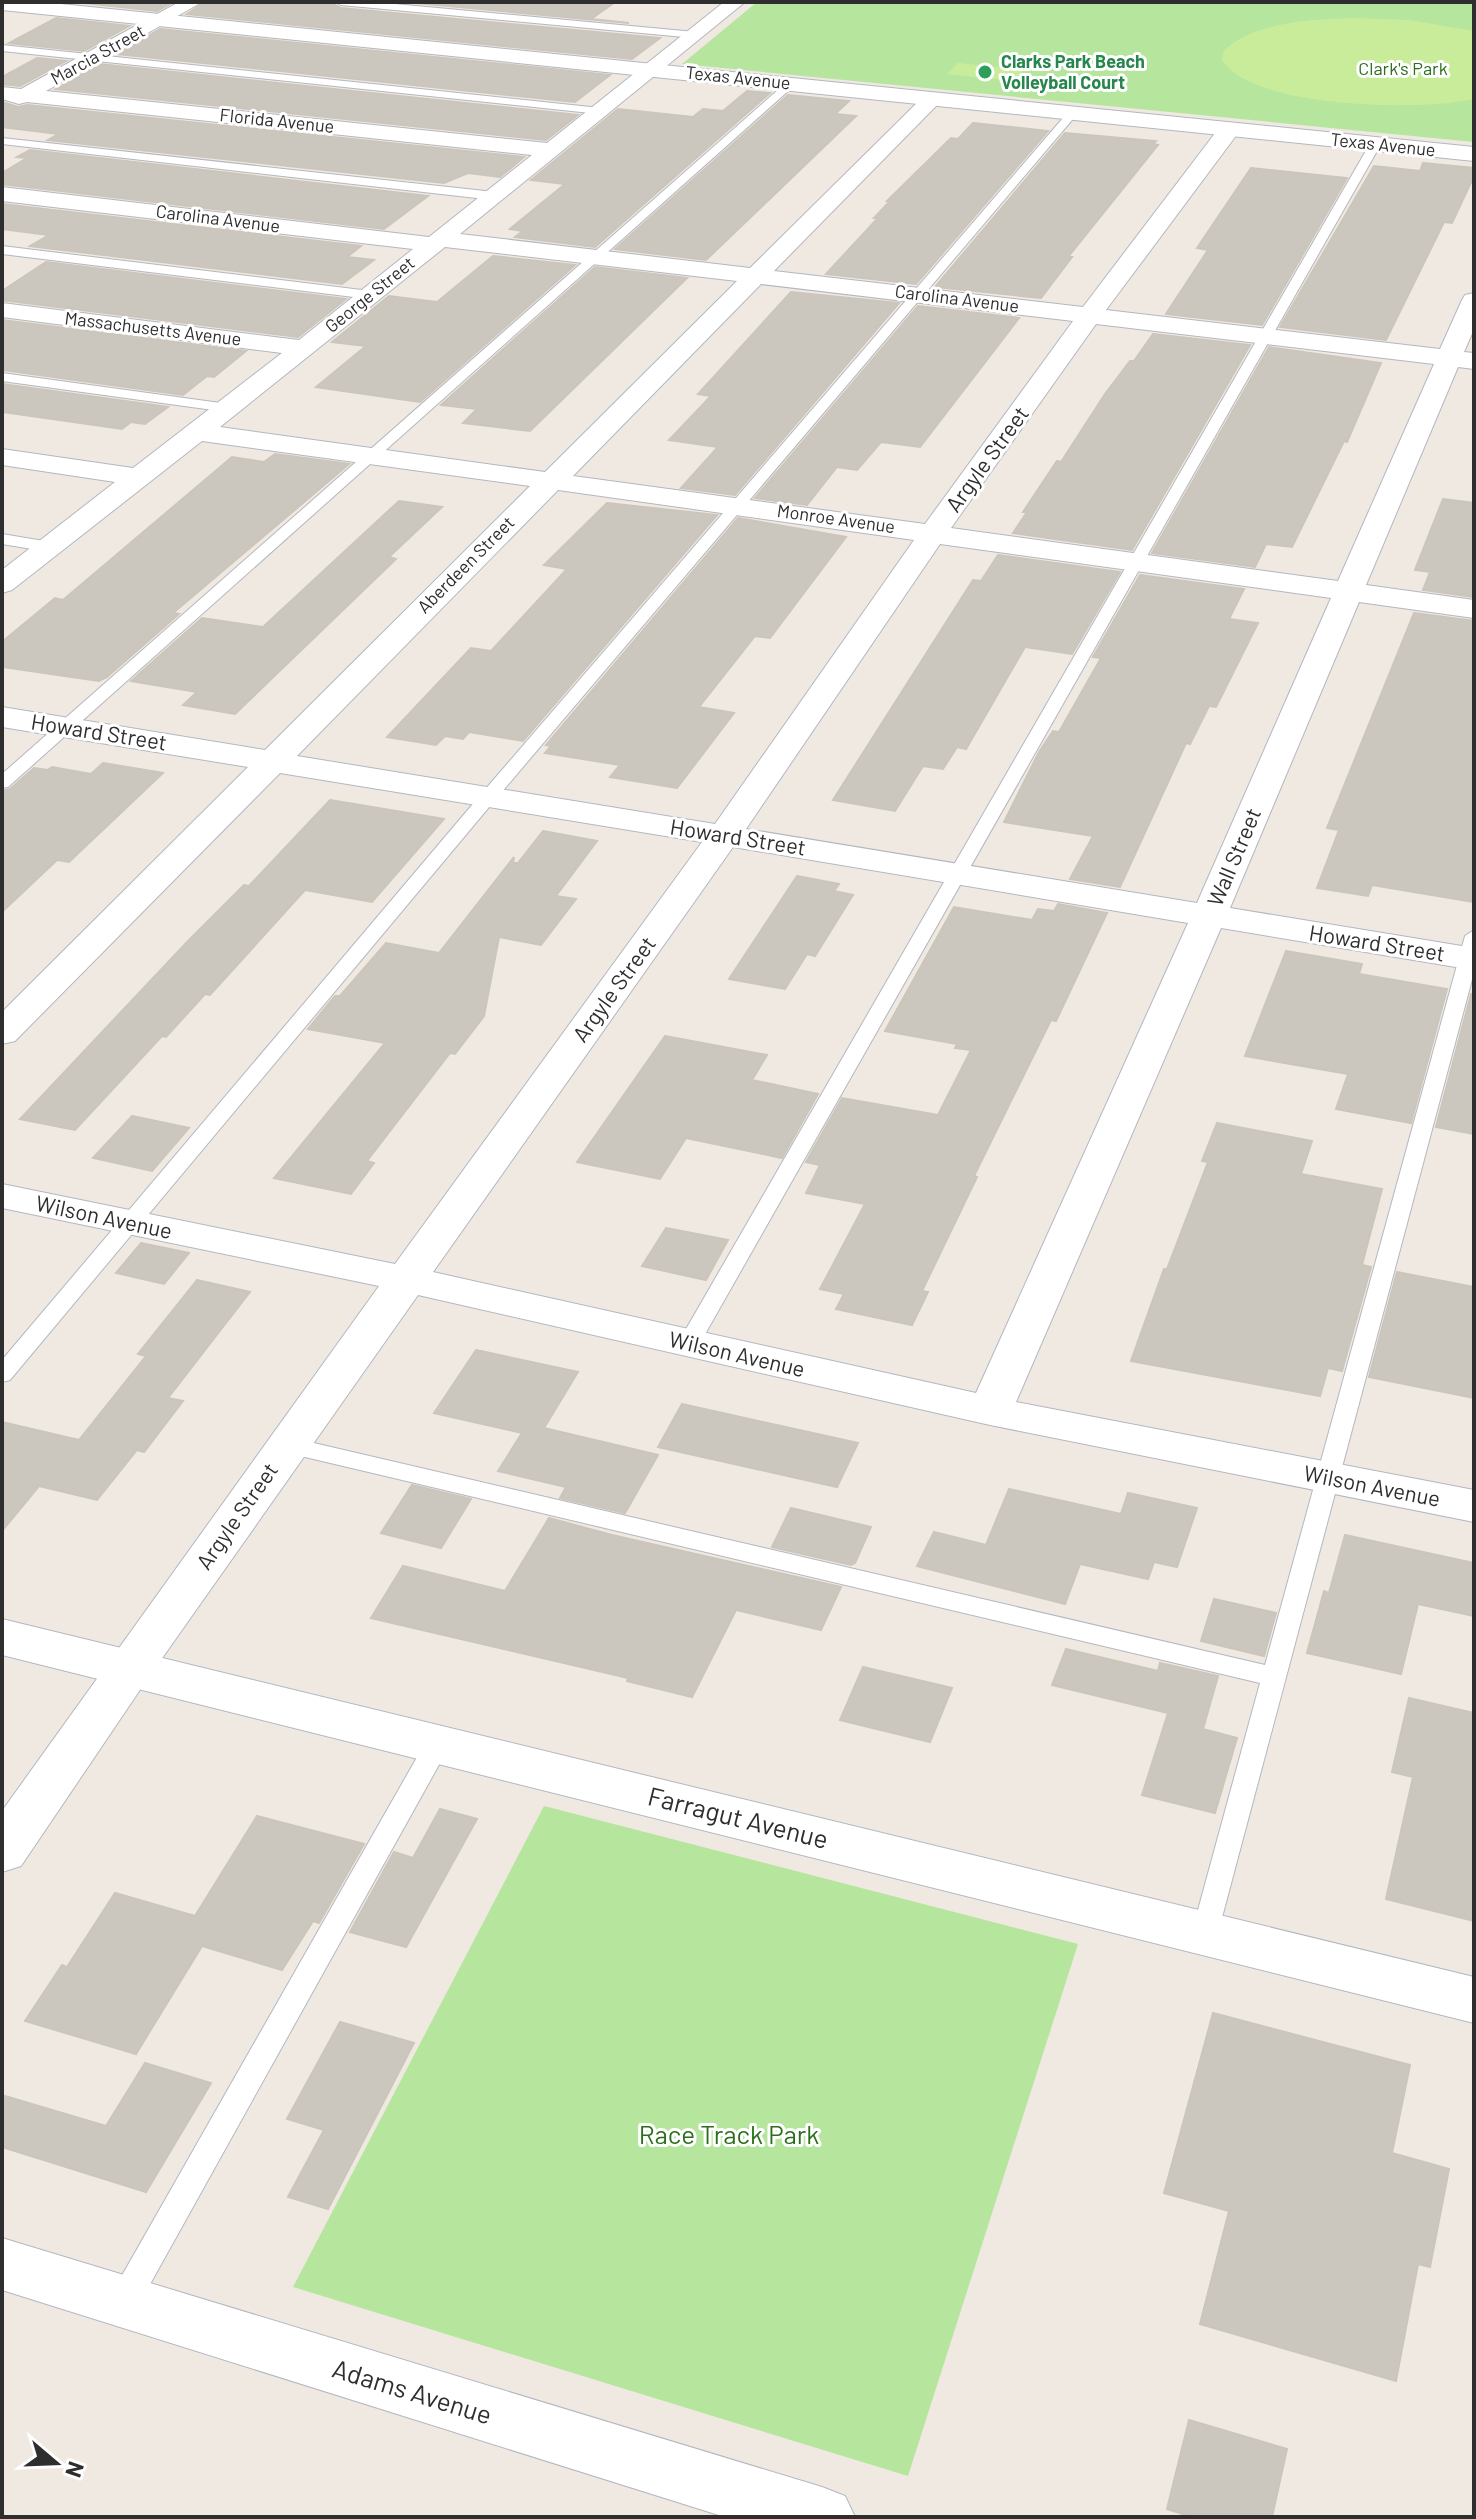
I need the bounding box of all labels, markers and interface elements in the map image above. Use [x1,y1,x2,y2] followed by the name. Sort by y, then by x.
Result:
[47,19,149,89] street label: Marcia Street
[1001,50,1145,93] place label: Clarks Park Beach Volleyball Court
[1358,57,1448,79] park label: Clark's Park
[684,61,792,93] street label: Texas Avenue
[976,63,994,81] marker: Clarks Park Beach Volleyball Court
[219,103,336,137] street label: Florida Avenue
[1329,128,1437,160] street label: Texas Avenue
[155,199,281,237] street label: Carolina Avenue
[320,251,419,337] street label: George Street
[894,279,1020,317] street label: Carolina Avenue
[64,306,243,350] street label: Massachusetts Avenue
[939,400,1033,516] street label: Argyle Street
[776,499,897,537] street label: Monroe Avenue
[412,511,518,617] street label: Aberdeen Street
[29,707,169,755] street label: Howard Street
[1201,804,1265,910] street label: Wall Street
[668,812,808,860] street label: Howard Street
[1307,918,1447,966] street label: Howard Street
[566,930,660,1046] street label: Argyle Street
[34,1189,175,1243] street label: Wilson Avenue
[667,1325,808,1381] street label: Wilson Avenue
[190,1457,282,1574] street label: Argyle Street
[1302,1459,1443,1511] street label: Wilson Avenue
[645,1779,832,1854] street label: Farragut Avenue
[639,2118,819,2149] park label: Race Track Park
[329,2352,496,2429] street label: Adams Avenue
[16,2423,96,2503] north arrow
[61,2459,91,2481] text: N

